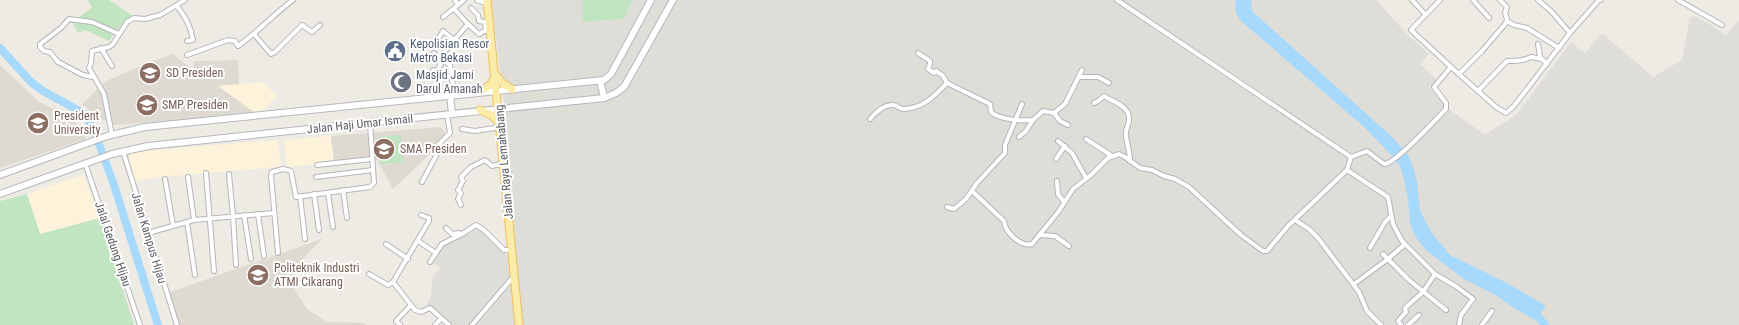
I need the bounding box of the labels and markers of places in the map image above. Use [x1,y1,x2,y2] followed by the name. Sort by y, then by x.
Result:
[410,37,489,65] place label: Kepolisian Resor Metro Bekasi
[382,38,408,64] public building icon: Kepolisian Resor Metro Bekasi
[137,60,163,86] school or university icon: SD Presiden
[166,66,223,80] place label: SD Presiden
[416,68,483,96] place label: Masjid Jami Darul Amanah
[388,69,414,95] mosque icon: Masjid Jami Darul Amanah
[134,92,160,118] school or university icon: SMP Presiden
[162,98,228,112] place label: SMP Presiden
[54,109,100,137] place label: President University
[25,110,51,136] school or university icon: President University
[371,136,397,162] school or university icon: SMA Presiden
[400,142,467,156] place label: SMA Presiden
[274,261,359,289] place label: Politeknik Industri ATMI Cikarang
[245,262,271,288] school or university icon: Politeknik Industri ATMI Cikarang

